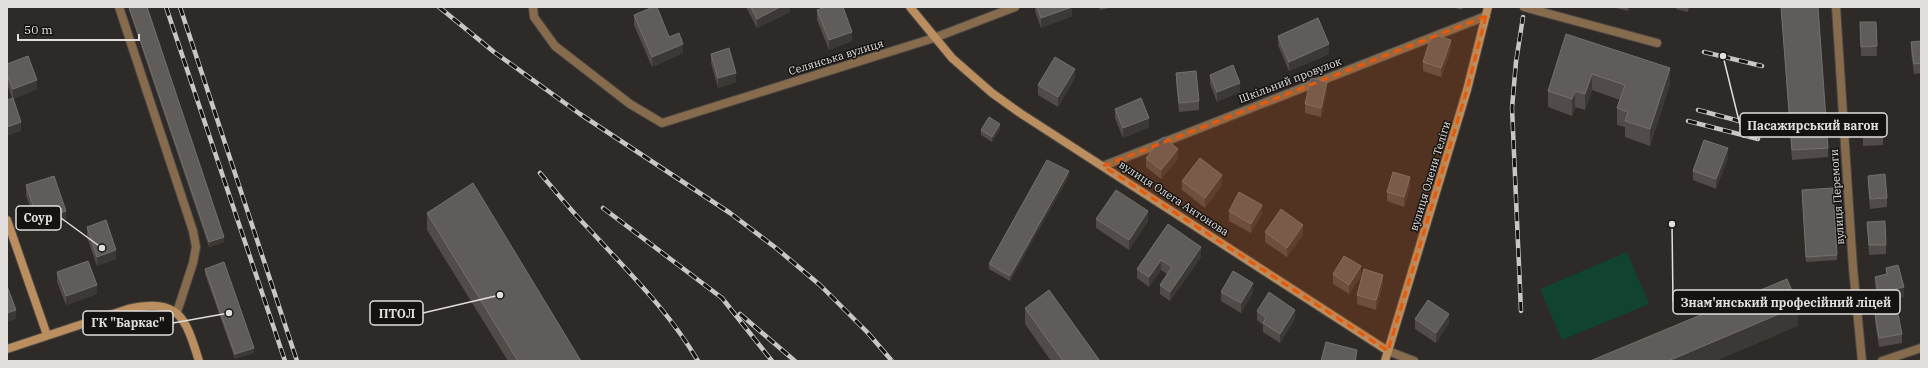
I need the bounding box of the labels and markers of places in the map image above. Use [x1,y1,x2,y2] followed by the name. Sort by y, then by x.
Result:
[1740,113,1887,137] callout: Пасажирський вагон
[16,206,61,230] callout: Соур
[1673,290,1900,314] callout: Знам'янський професійний ліцей
[370,301,423,325] callout: ПТОЛ
[83,311,173,335] callout: ГК "Баркас"

